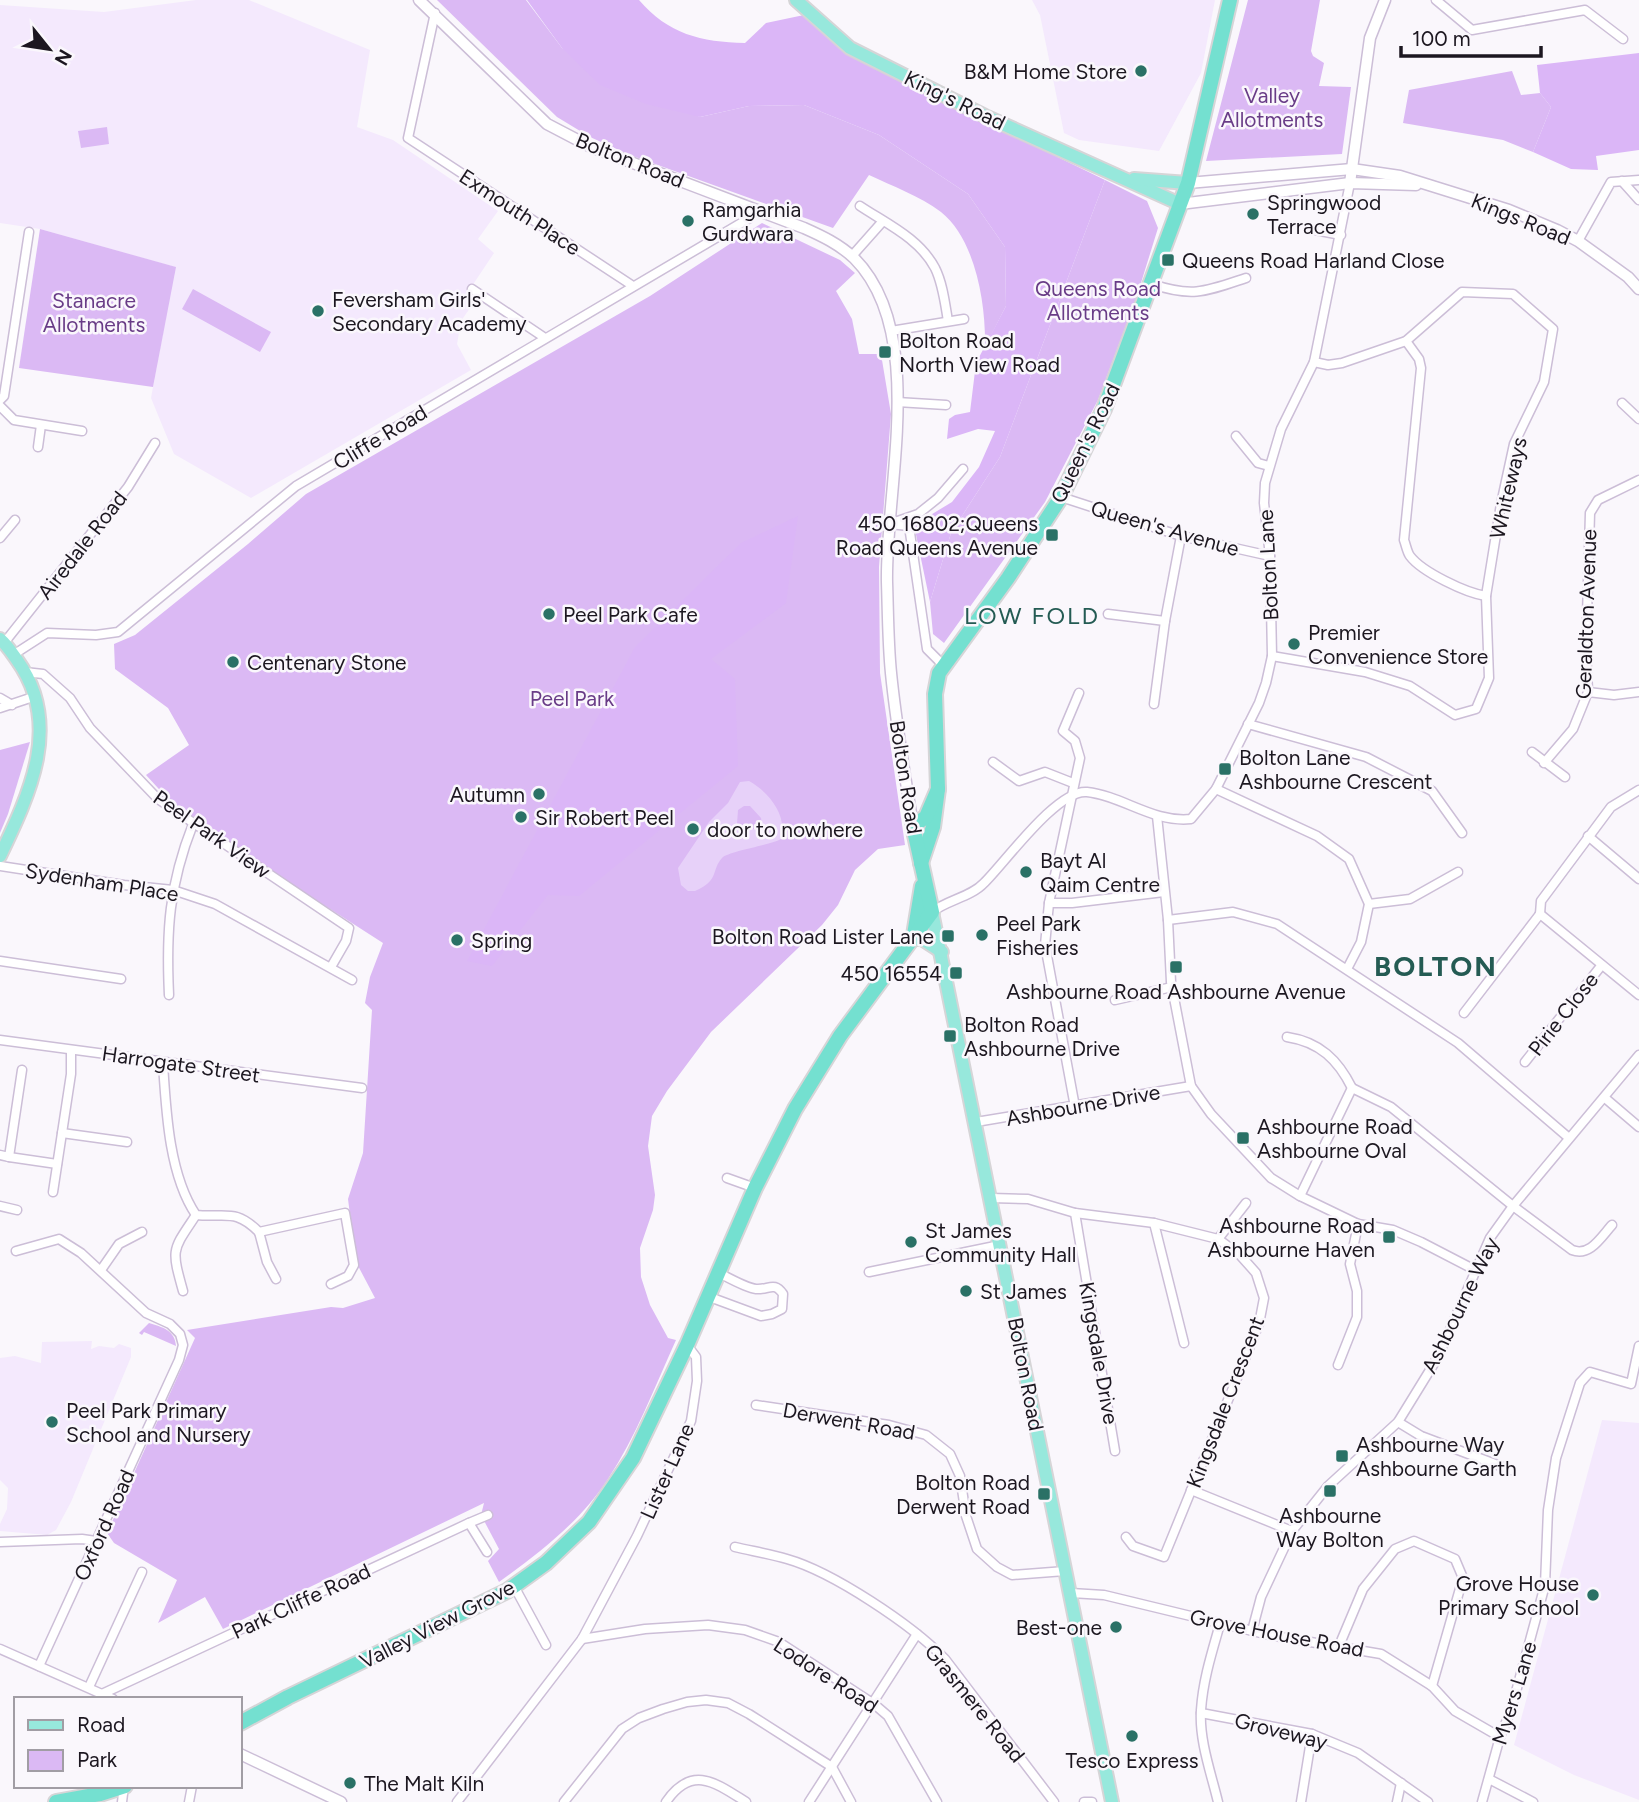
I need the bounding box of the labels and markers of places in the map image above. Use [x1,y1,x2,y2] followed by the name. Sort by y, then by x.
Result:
[964,59,1127,84] place label: B&M Home Store
[1133,63,1149,79] marker: B&M Home Store
[1267,190,1381,239] place label: Springwood Terrace
[702,197,801,246] place label: Ramgarhia Gurdwara
[1245,206,1261,222] marker: Springwood Terrace
[680,213,696,229] marker: Ramgarhia Gurdwara
[1182,248,1445,273] place label: Queens Road Harland Close
[1160,252,1176,268] marker: Queens Road Harland Close
[332,287,527,336] place label: Feversham Girls' Secondary Academy
[310,303,326,319] marker: Feversham Girls' Secondary Academy
[899,328,1060,377] place label: Bolton Road North View Road
[877,344,893,360] marker: Bolton Road North View Road
[836,511,1038,560] place label: 450 16802;Queens Road Queens Avenue
[1044,527,1060,543] marker: 450 16802;Queens Road Queens Avenue
[563,602,698,627] place label: Peel Park Cafe
[541,606,557,622] marker: Peel Park Cafe
[1308,620,1488,669] place label: Premier Convenience Store
[1286,636,1302,652] marker: Premier Convenience Store
[247,650,407,675] place label: Centenary Stone
[225,654,241,670] marker: Centenary Stone
[1239,745,1432,794] place label: Bolton Lane Ashbourne Crescent
[1217,761,1233,777] marker: Bolton Lane Ashbourne Crescent
[450,782,525,807] place label: Autumn
[531,786,547,802] marker: Autumn
[535,805,674,830] place label: Sir Robert Peel
[513,809,529,825] marker: Sir Robert Peel
[707,817,863,842] place label: door to nowhere
[685,821,701,837] marker: door to nowhere
[1040,848,1160,897] place label: Bayt Al Qaim Centre
[1018,864,1034,880] marker: Bayt Al Qaim Centre
[996,911,1081,960] place label: Peel Park Fisheries
[712,924,934,949] place label: Bolton Road Lister Lane
[974,927,990,943] marker: Peel Park Fisheries
[471,928,532,953] place label: Spring
[940,928,956,944] marker: Bolton Road Lister Lane
[449,932,465,948] marker: Spring
[1168,959,1184,975] marker: Ashbourne Road Ashbourne Avenue
[840,961,942,986] place label: 450 16554
[948,965,964,981] marker: 450 16554
[1006,979,1346,1004] place label: Ashbourne Road Ashbourne Avenue
[964,1012,1120,1061] place label: Bolton Road Ashbourne Drive
[942,1028,958,1044] marker: Bolton Road Ashbourne Drive
[1257,1114,1413,1163] place label: Ashbourne Road Ashbourne Oval
[1235,1130,1251,1146] marker: Ashbourne Road Ashbourne Oval
[1207,1213,1375,1262] place label: Ashbourne Road Ashbourne Haven
[925,1218,1076,1267] place label: St James Community Hall
[1381,1229,1397,1245] marker: Ashbourne Road Ashbourne Haven
[903,1234,919,1250] marker: St James Community Hall
[980,1279,1067,1304] place label: St James
[958,1283,974,1299] marker: St James
[66,1398,251,1447] place label: Peel Park Primary School and Nursery
[44,1414,60,1430] marker: Peel Park Primary School and Nursery
[1356,1432,1517,1481] place label: Ashbourne Way Ashbourne Garth
[1334,1448,1350,1464] marker: Ashbourne Way Ashbourne Garth
[896,1470,1030,1519] place label: Bolton Road Derwent Road
[1322,1483,1338,1499] marker: Ashbourne Way Bolton
[1036,1486,1052,1502] marker: Bolton Road Derwent Road
[1276,1503,1384,1552] place label: Ashbourne Way Bolton
[1438,1571,1579,1620] place label: Grove House Primary School
[1585,1587,1601,1603] marker: Grove House Primary School
[1016,1615,1102,1640] place label: Best-one
[1108,1619,1124,1635] marker: Best-one
[1124,1728,1140,1744] marker: Tesco Express
[1065,1748,1199,1773] place label: Tesco Express
[364,1771,484,1796] place label: The Malt Kiln
[342,1775,358,1791] marker: The Malt Kiln

